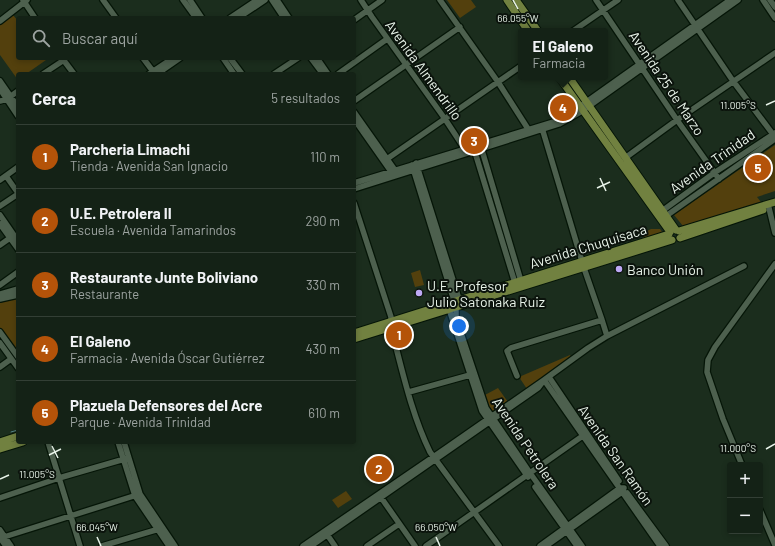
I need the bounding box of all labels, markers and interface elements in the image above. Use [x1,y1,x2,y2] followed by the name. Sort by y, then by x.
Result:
[497,12,539,24] text: 66.055°W
[16,16,356,60] search box
[382,17,466,123] street label: Avenida Almendrillo
[30,27,52,49] icon: search
[518,28,608,80] popup
[626,28,708,138] street label: Avenida 25 de Marzo
[62,29,138,47] text: Buscar aquí
[533,37,593,55] text: El Galeno
[533,55,585,71] text: Farmacia
[32,88,76,108] text: Cerca
[271,90,340,106] text: 5 resultados
[550,93,576,123] pin: 4
[720,99,756,111] text: 11.005°S
[666,125,758,197] street label: Avenida Trinidad
[461,126,487,156] pin: 3
[70,140,190,158] text: Parcheria Limachi
[43,149,47,165] text: 1
[310,149,340,165] text: 110 m
[745,153,771,183] pin: 5
[70,158,228,174] text: Tienda · Avenida San Ignacio
[70,204,172,222] text: U.E. Petrolera II
[41,213,49,229] text: 2
[306,213,340,229] text: 290 m
[527,220,649,272] street label: Avenida Chuquisaca
[70,222,236,238] text: Escuela · Avenida Tamarindos
[627,261,703,278] place label: Banco Unión
[614,264,624,274] marker: Banco Unión
[70,268,258,286] text: Restaurante Junte Boliviano
[41,277,49,293] text: 3
[306,277,340,293] text: 330 m
[427,277,545,310] place label: U.E. Profesor Julio Satonaka Ruiz
[70,286,139,302] text: Restaurante
[414,288,424,298] marker: U.E. Profesor Julio Satonaka Ruiz
[449,316,469,336] your location
[386,320,412,350] pin: 1
[70,332,131,350] text: El Galeno
[41,341,49,357] text: 4
[305,341,340,357] text: 430 m
[70,350,265,366] text: Farmacia · Avenida Óscar Gutiérrez
[489,394,563,492] street label: Avenida Petrolera
[70,396,262,414] text: Plazuela Defensores del Acre
[575,402,657,508] street label: Avenida San Ramón
[41,405,49,421] text: 5
[308,405,340,421] text: 610 m
[70,414,211,430] text: Parque · Avenida Trinidad
[720,442,756,454] text: 11.000°S
[366,454,392,484] pin: 2
[727,462,763,534] map controls
[727,462,763,498] button: +
[19,468,55,480] text: 11.005°S
[727,498,763,534] button: −
[76,521,118,533] text: 66.045°W
[415,521,457,533] text: 66.050°W

